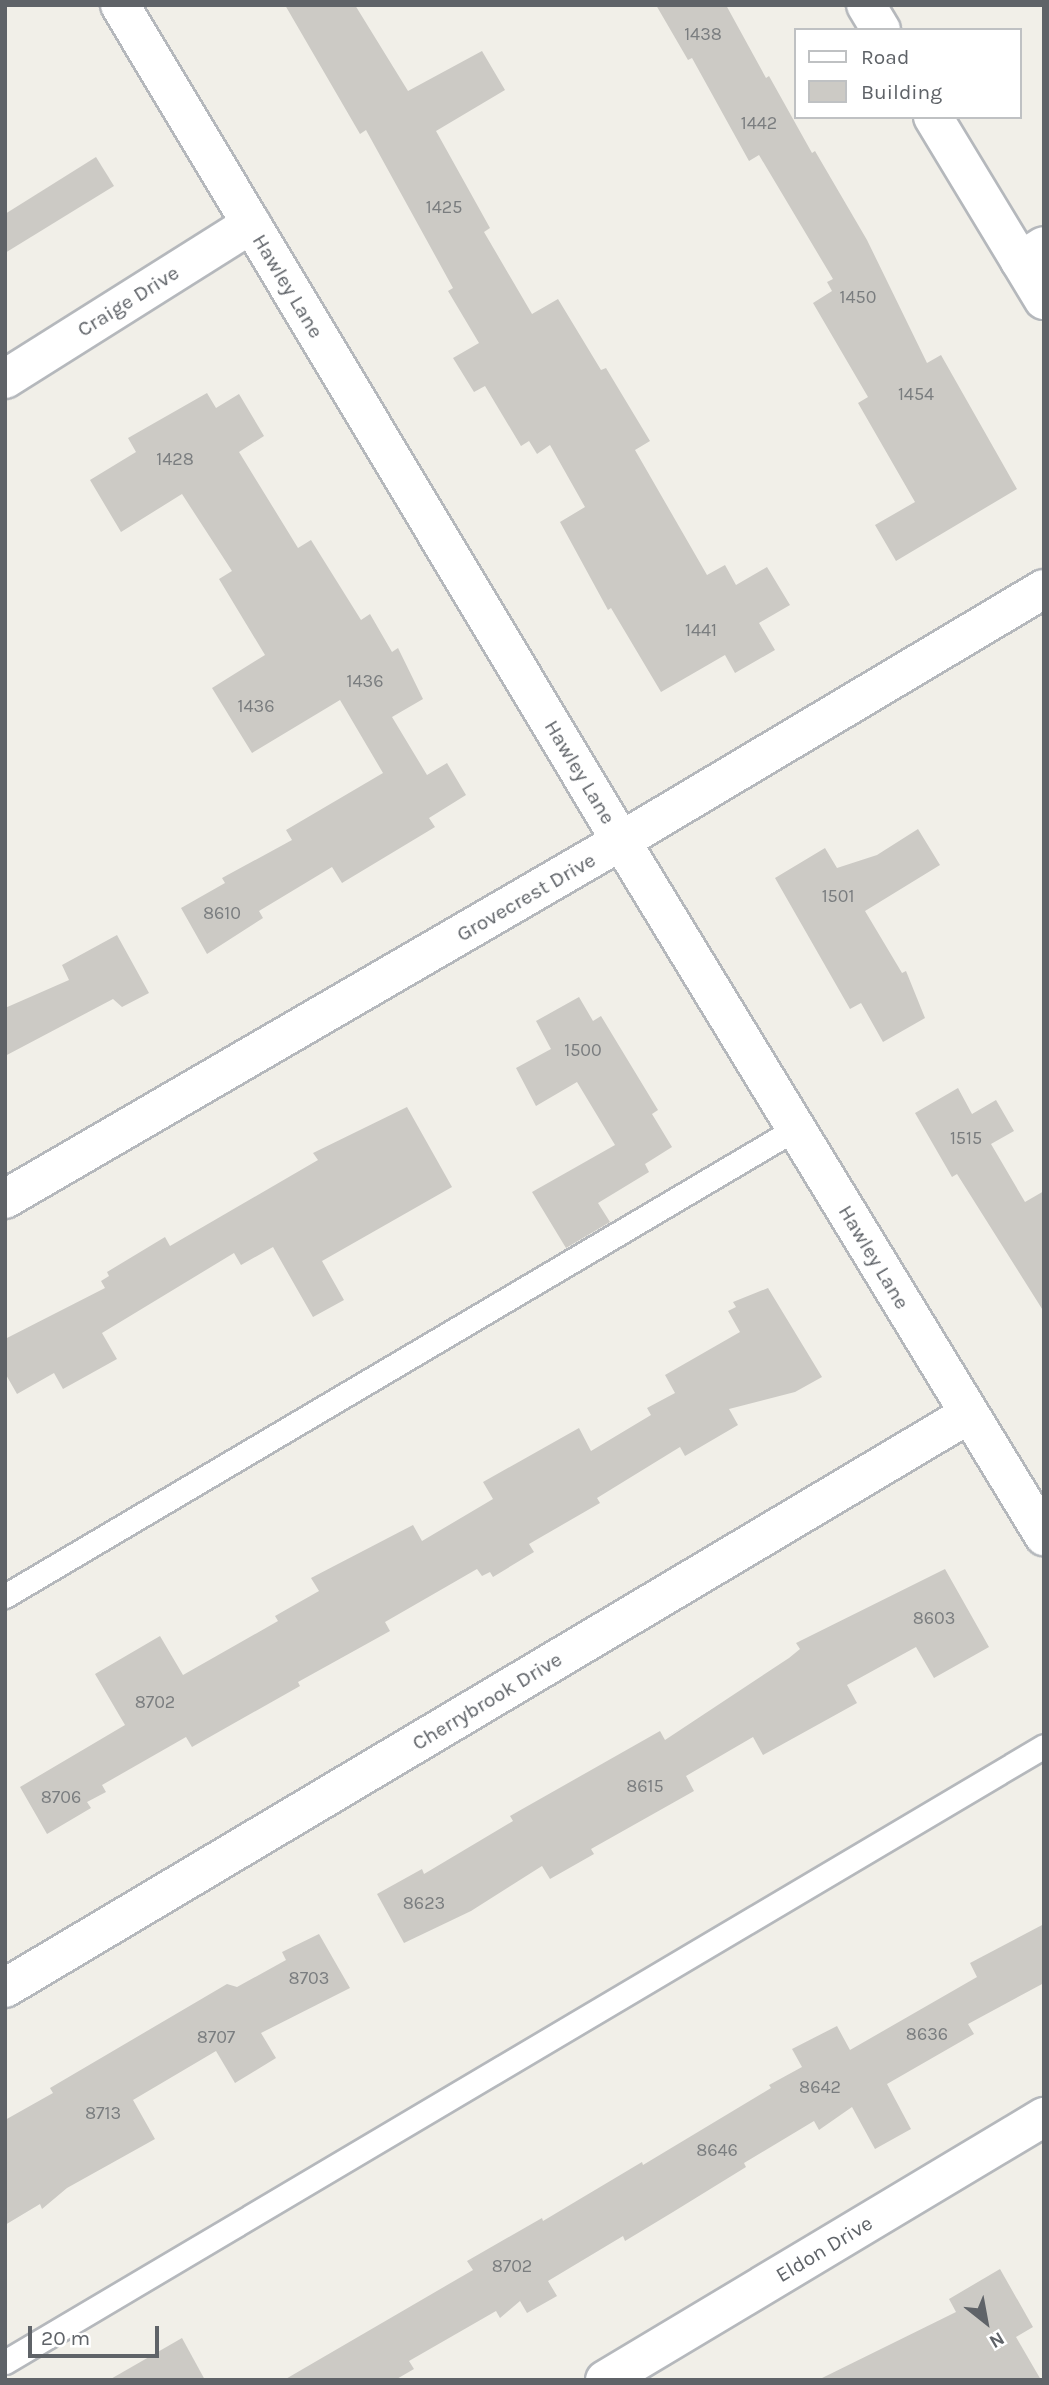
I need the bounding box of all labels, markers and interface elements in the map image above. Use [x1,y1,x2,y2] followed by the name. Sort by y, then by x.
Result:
[684,23,722,45] house number: 1438
[794,28,1021,119] legend
[861,45,909,69] text: Road
[861,80,942,104] text: Building
[741,112,777,134] house number: 1442
[426,196,462,218] house number: 1425
[247,229,329,343] street label: Hawley Lane
[73,260,183,342] street label: Craige Drive
[840,286,876,308] house number: 1450
[898,383,934,405] house number: 1454
[156,448,194,470] house number: 1428
[685,619,717,641] house number: 1441
[347,670,383,692] house number: 1436
[238,695,274,717] house number: 1436
[539,715,621,829] street label: Hawley Lane
[452,847,600,947] street label: Grovecrest Drive
[822,885,854,907] house number: 1501
[203,902,241,924] house number: 8610
[564,1039,602,1061] house number: 1500
[950,1127,982,1149] house number: 1515
[833,1200,915,1314] street label: Hawley Lane
[913,1607,955,1629] house number: 8603
[408,1646,566,1756] street label: Cherrybrook Drive
[135,1691,175,1713] house number: 8702
[626,1775,664,1797] house number: 8615
[41,1786,81,1808] house number: 8706
[403,1892,445,1914] house number: 8623
[289,1967,329,1989] house number: 8703
[906,2023,948,2045] house number: 8636
[197,2026,235,2048] house number: 8707
[799,2076,841,2098] house number: 8642
[85,2102,121,2124] house number: 8713
[696,2139,738,2161] house number: 8646
[771,2210,877,2288] street label: Eldon Drive
[492,2255,532,2277] house number: 8702
[951,2287,1021,2357] north arrow
[32,2312,163,2356] scale bar
[41,2326,90,2350] text: 20 m
[985,2327,1008,2353] text: N

